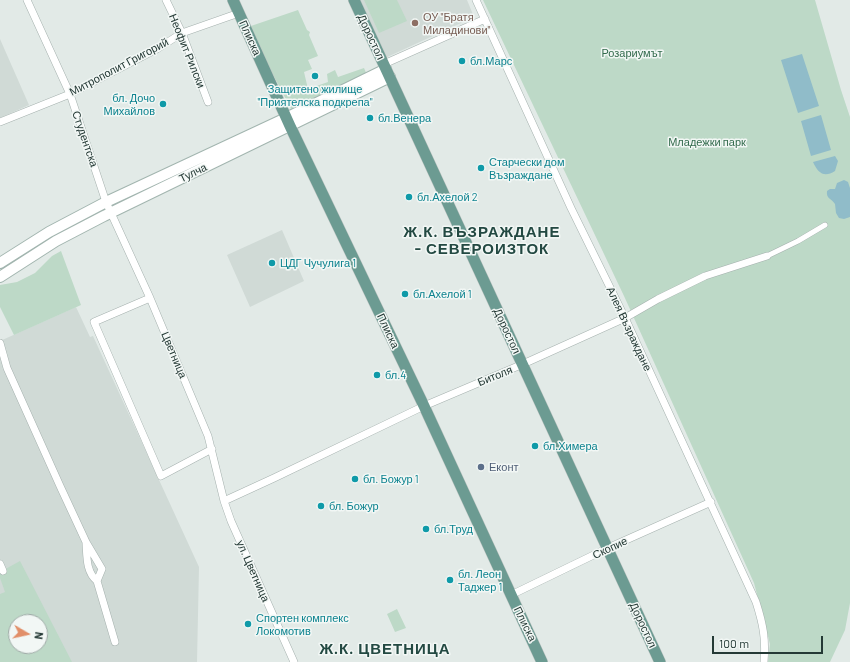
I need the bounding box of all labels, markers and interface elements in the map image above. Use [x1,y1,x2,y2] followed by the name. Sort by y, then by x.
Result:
[423,10,490,36] place label: ОУ "Братя Миладинови"
[166,12,208,90] street label: Неофит Рилски
[355,12,387,62] street label: Доростол
[236,18,264,58] street label: Плиска
[410,18,420,28] marker: ОУ "Братя Миладинови"
[67,35,171,99] street label: Митрополит Григорий
[601,46,663,60] park label: Розариумът
[470,54,512,68] place label: бл.Марс
[457,56,467,66] marker: бл.Марс
[310,71,320,81] marker: Защитено жилище "Приятелска подкрепа"
[257,82,373,108] place label: Защитено жилище "Приятелска подкрепа"
[104,91,155,117] place label: бл. Дочо Михайлов
[158,99,168,109] marker: бл. Дочо Михайлов
[69,109,101,169] street label: Студентска
[378,111,431,125] place label: бл.Венера
[365,113,375,123] marker: бл.Венера
[668,135,746,149] park label: Младежки парк
[489,155,564,181] place label: Старчески дом Възраждане
[177,161,209,185] street label: Тулча
[476,163,486,173] marker: Старчески дом Възраждане
[417,190,478,204] place label: бл.Ахелой 2
[404,192,414,202] marker: бл.Ахелой 2
[404,223,560,258] district label: Ж.К. ВЪЗРАЖДАНЕ - СЕВЕРОИЗТОК
[280,256,356,270] place label: ЦДГ Чучулига 1
[267,258,277,268] marker: ЦДГ Чучулига 1
[604,285,654,373] street label: Алея Възраждане
[413,287,472,301] place label: бл.Ахелой 1
[400,289,410,299] marker: бл.Ахелой 1
[491,306,523,356] street label: Доростол
[374,311,402,351] street label: Плиска
[158,330,190,380] street label: Цветница
[476,363,514,389] street label: Битоля
[385,368,406,382] place label: бл.4
[372,370,382,380] marker: бл.4
[543,439,598,453] place label: бл.Химера
[530,441,540,451] marker: бл.Химера
[489,460,519,474] place label: Еконт
[476,462,486,472] marker: Еконт
[363,472,419,486] place label: бл. Божур 1
[350,474,360,484] marker: бл. Божур 1
[329,499,379,513] place label: бл. Божур
[316,501,326,511] marker: бл. Божур
[434,522,473,536] place label: бл.Труд
[421,524,431,534] marker: бл.Труд
[590,534,630,562] street label: Скопие
[234,538,272,604] street label: ул. Цветница
[458,567,502,593] place label: бл. Леон Таджер 1
[445,575,455,585] marker: бл. Леон Таджер 1
[627,600,659,650] street label: Доростол
[511,604,539,644] street label: Плиска
[256,611,349,637] place label: Спортен комплекс Локомотив
[8,614,48,654] north arrow
[243,619,253,629] marker: Спортен комплекс Локомотив
[714,628,825,654] scale bar
[32,631,46,640] text: N
[719,636,749,650] text: 100 m
[319,640,451,658] district label: Ж.К. ЦВЕТНИЦА

